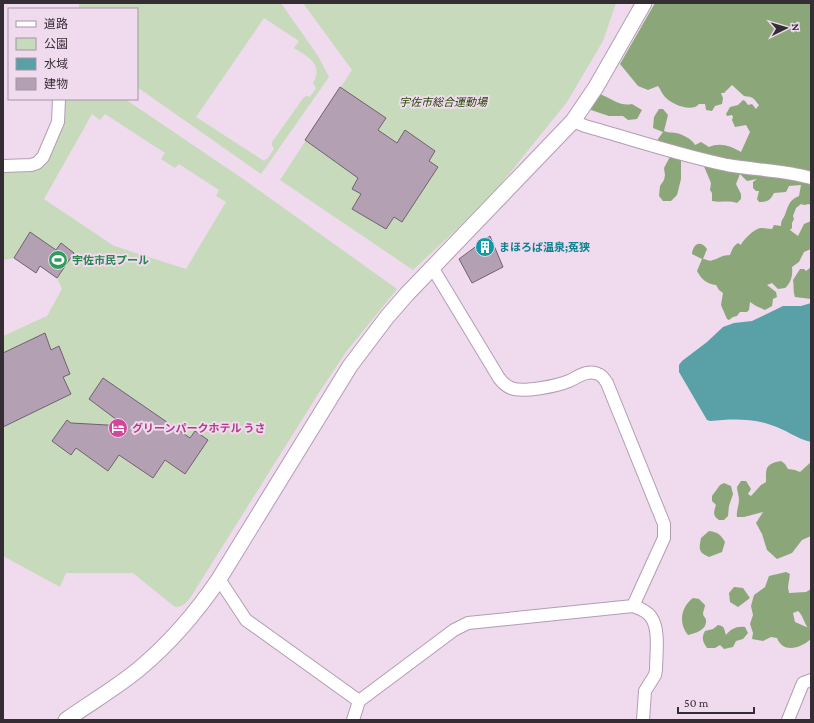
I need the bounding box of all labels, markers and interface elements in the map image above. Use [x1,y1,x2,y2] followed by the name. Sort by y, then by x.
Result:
[8,8,138,100] legend
[766,8,806,48] north arrow
[44,17,68,31] text: 道路
[790,23,802,32] text: N
[44,37,68,51] text: 公園
[44,57,68,71] text: 水域
[44,77,68,91] text: 建物
[399,96,489,108] park label: 宇佐市総合運動場
[474,236,496,258] building icon: まほろば温泉;菟狭
[499,241,590,254] place label: まほろば温泉;菟狭
[47,249,69,271] sports icon: 宇佐市民プール
[72,254,149,266] place label: 宇佐市民プール
[107,417,129,439] hotel icon: グリーンパークホテル うさ
[132,422,266,434] place label: グリーンパークホテル うさ
[678,689,754,715] scale bar
[684,696,709,710] text: 50 m

